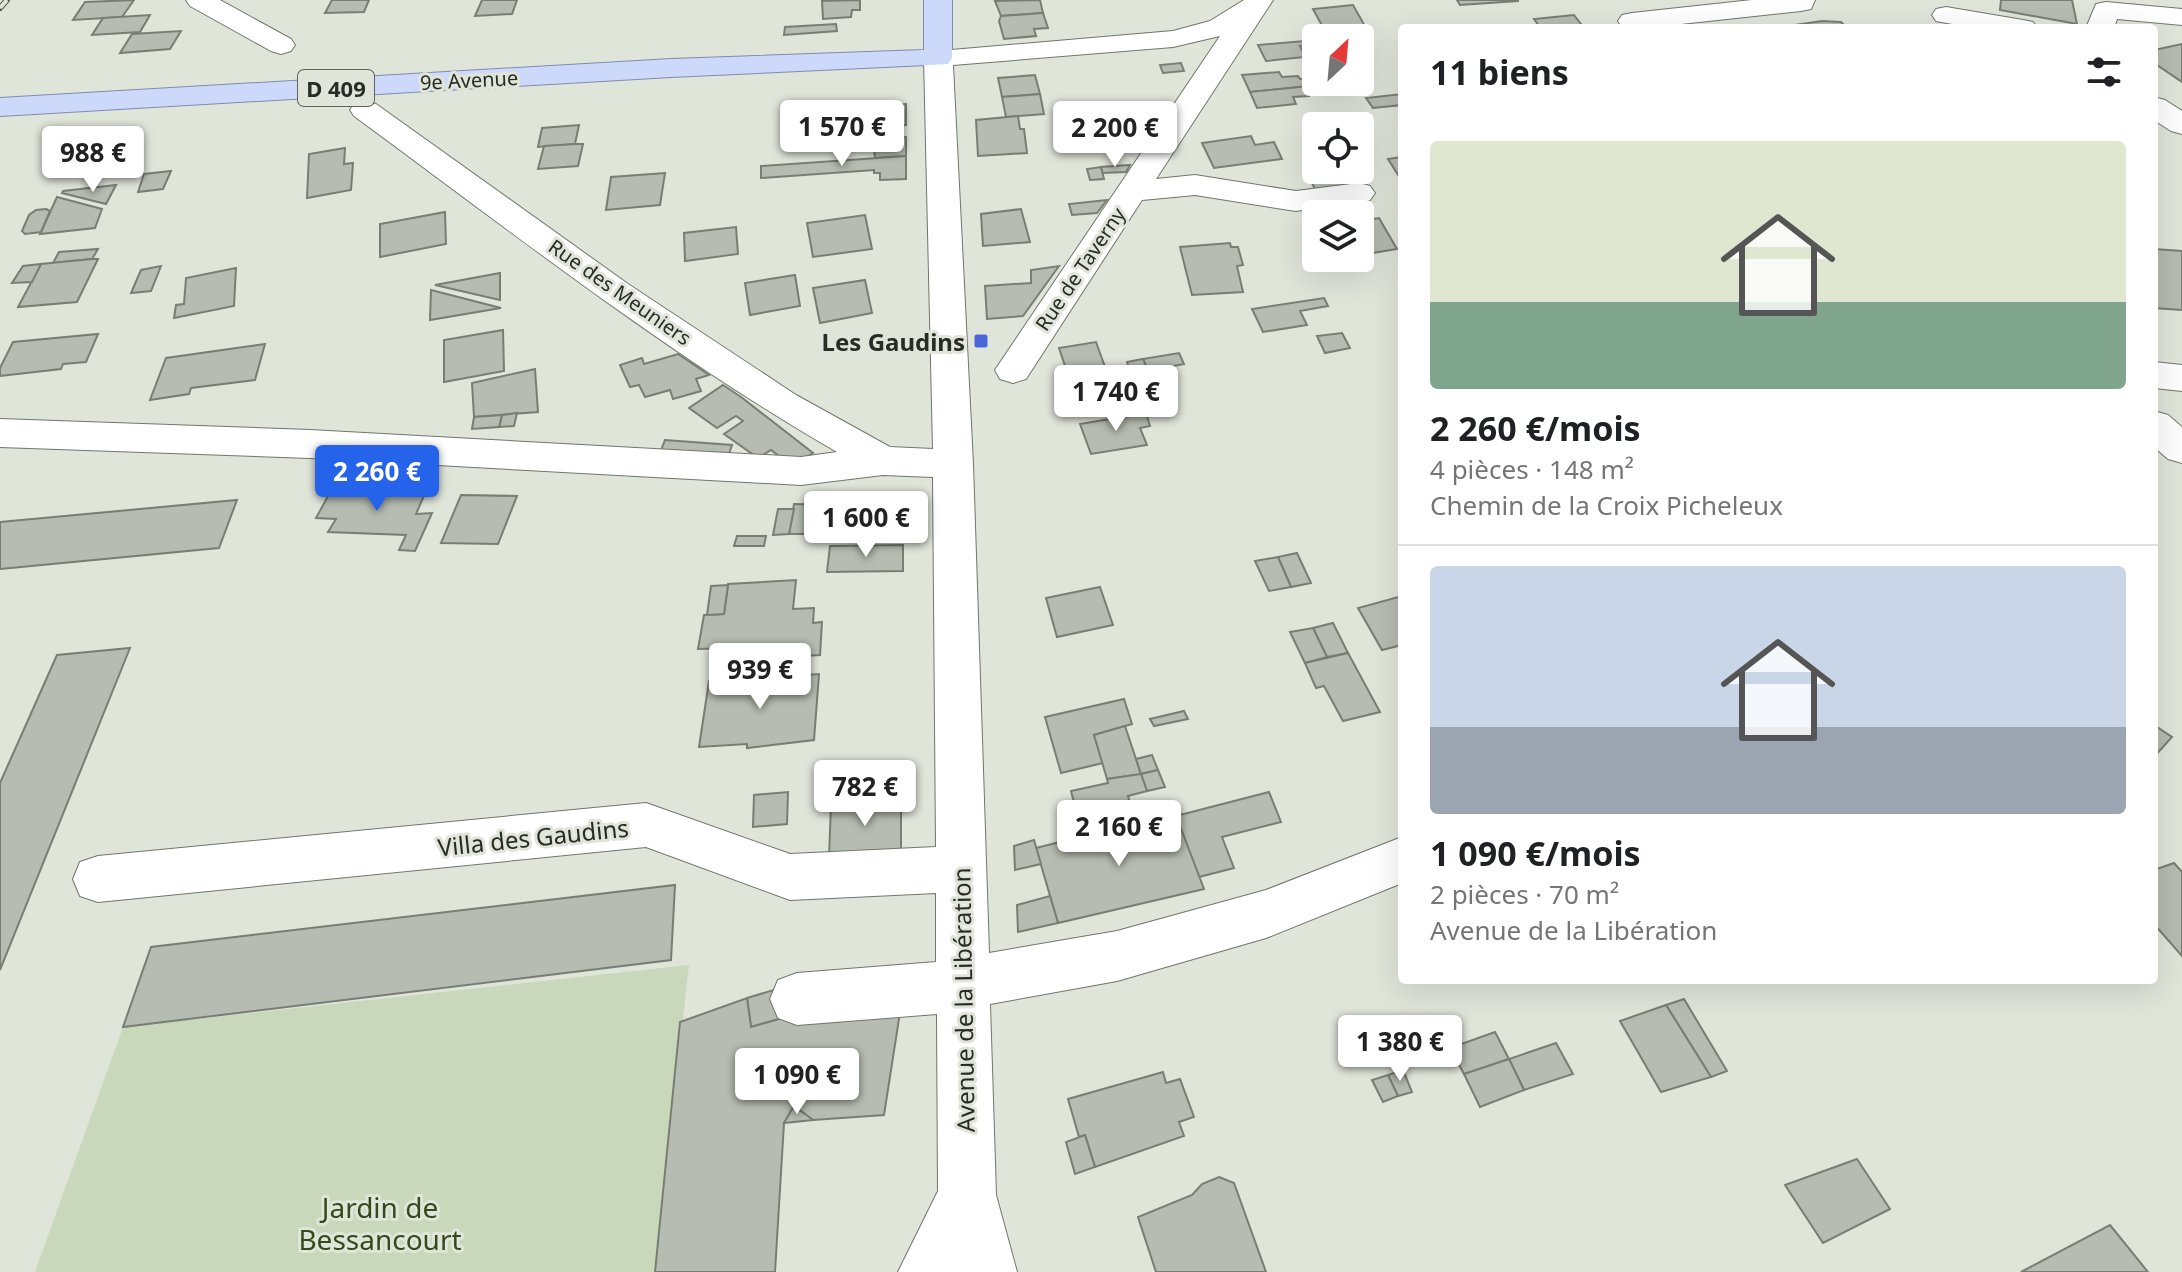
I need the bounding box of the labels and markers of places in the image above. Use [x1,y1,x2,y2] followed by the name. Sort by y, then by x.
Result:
[768,100,916,168] pin: 1 570 €
[1041,101,1189,169] pin: 2 200 €
[37,126,149,194] pin: 988 €
[822,325,965,358] place label: Les Gaudins
[972,332,990,350] marker: Les Gaudins
[1042,365,1190,433] pin: 1 740 €
[303,445,451,513] pin: 2 260 €
[792,491,940,559] pin: 1 600 €
[704,643,816,711] pin: 939 €
[809,760,921,828] pin: 782 €
[1045,800,1193,868] pin: 2 160 €
[1326,1015,1474,1083] pin: 1 380 €
[723,1048,871,1116] pin: 1 090 €

